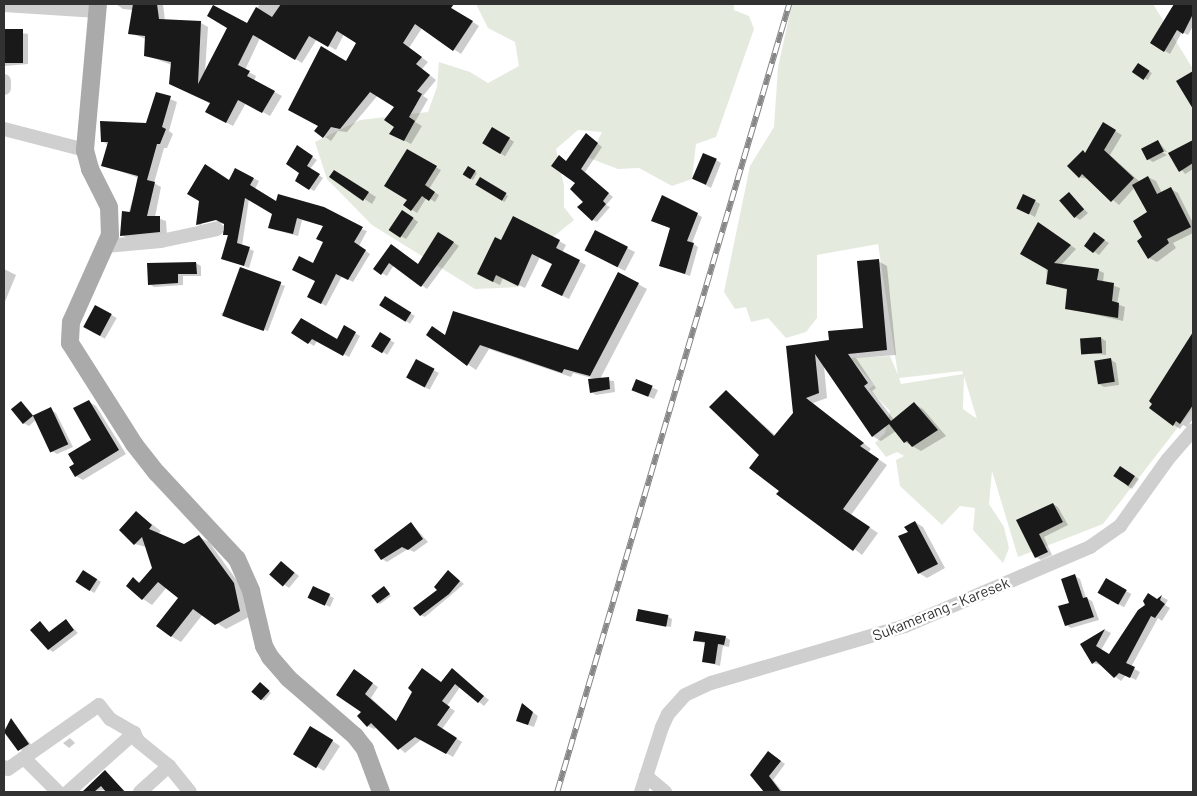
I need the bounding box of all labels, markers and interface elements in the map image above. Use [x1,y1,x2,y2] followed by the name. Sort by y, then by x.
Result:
[870,573,1012,645] street label: Sukamerang - Karesek

